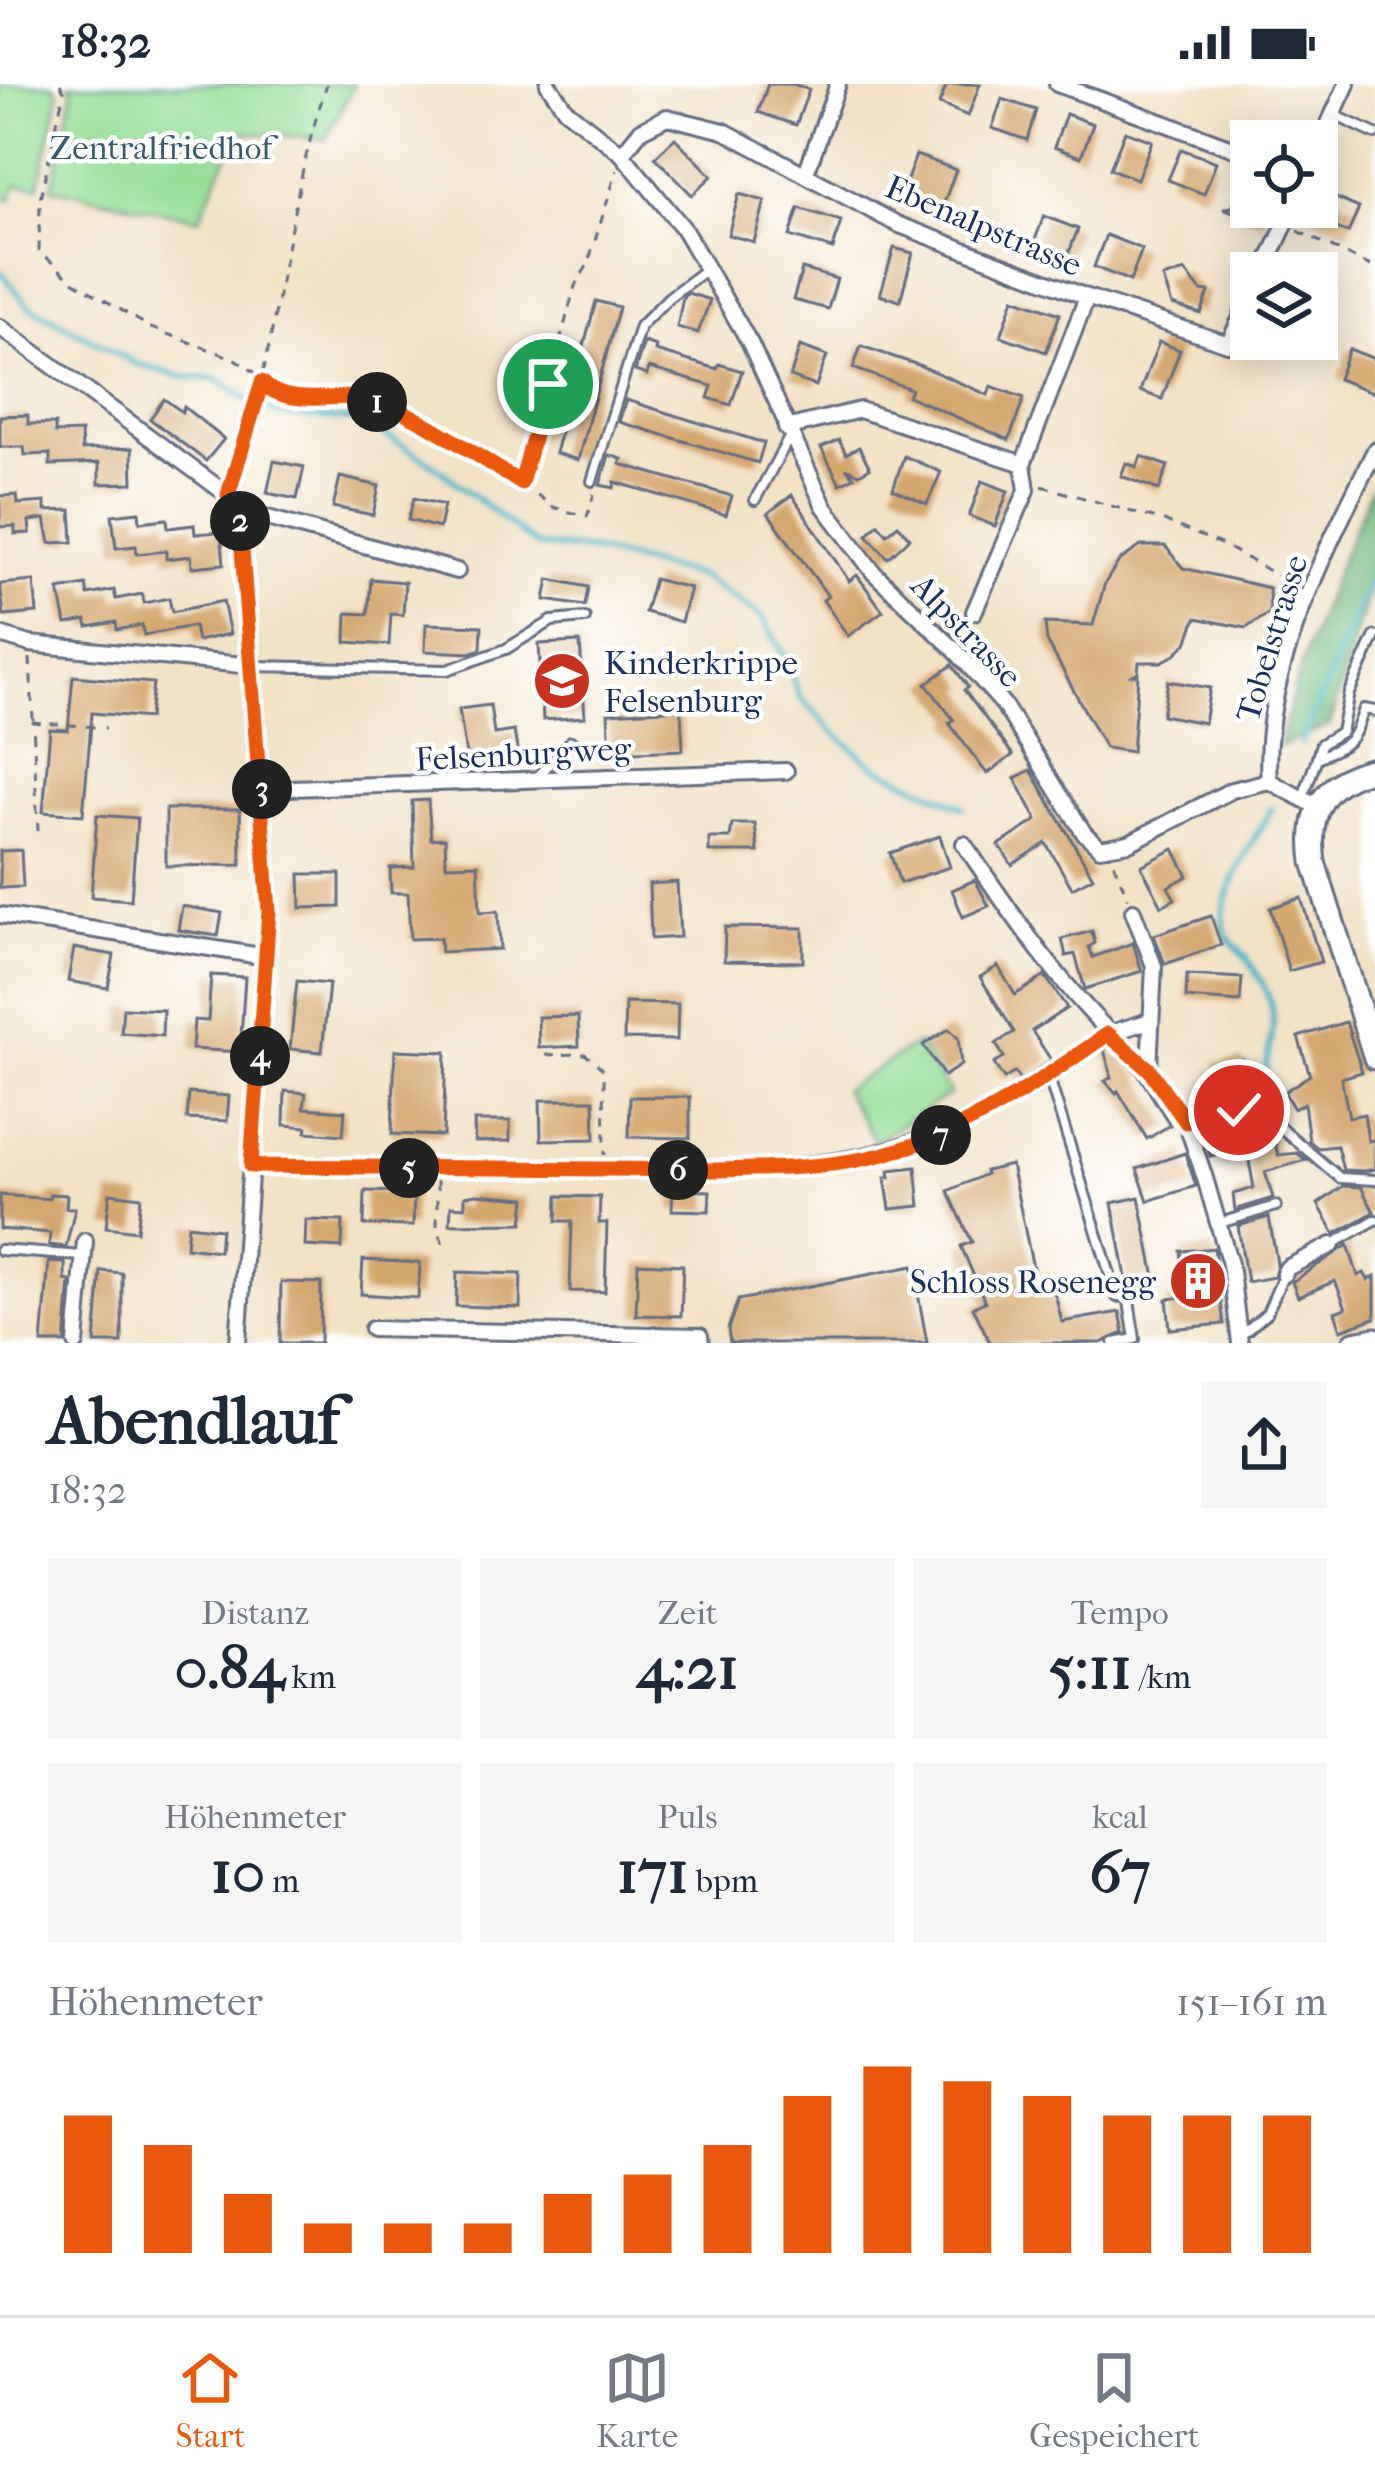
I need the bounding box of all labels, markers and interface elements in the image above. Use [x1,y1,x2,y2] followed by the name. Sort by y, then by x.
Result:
[60,16,151,69] text: 18:32
[1230,120,1338,360] map controls
[1230,120,1338,228] button: locate
[50,129,279,168] park label: Zentralfriedhof
[880,168,1087,285] street label: Ebenalpstrasse
[1230,252,1338,360] button: layers
[497,333,599,435] pin
[515,351,581,417] icon: arrive
[347,372,407,432] pin: 1
[371,382,383,421] text: 1
[210,491,270,551] pin: 2
[232,501,248,540] text: 2
[1229,550,1316,727] street label: Tobelstrasse
[901,565,1029,696] street label: Alpstrasse
[604,644,798,721] place label: Kinderkrippe Felsenburg
[531,650,593,712] school or university icon: Kinderkrippe Felsenburg
[414,729,632,780] street label: Felsenburgweg
[232,759,292,819] pin: 3
[255,769,269,808] text: 3
[230,1026,290,1086] pin: 4
[250,1036,270,1075] text: 4
[1188,1059,1290,1161] pin
[1206,1077,1272,1143] icon: check
[911,1105,971,1165] pin: 7
[933,1115,949,1154] text: 7
[379,1138,439,1198] pin: 5
[648,1140,708,1200] pin: 6
[402,1148,416,1187] text: 5
[669,1150,687,1189] text: 6
[1167,1250,1229,1312] building icon: Schloss Rosenegg
[910,1263,1156,1302] place label: Schloss Rosenegg
[1201,1382,1327,1508] button: share
[48,1383,340,1460] text: Abendlauf
[48,1467,127,1513] text: 18:32
[201,1594,309,1633] text: Distanz
[658,1594,717,1633] text: Zeit
[1071,1594,1169,1633] text: Tempo
[174,1633,284,1704] text: 0.84
[636,1633,739,1704] text: 4:21
[1048,1633,1132,1704] text: 5:11
[284,1658,336,1697] text: km
[1132,1658,1191,1697] text: /km
[164,1798,346,1837] text: Höhenmeter
[658,1798,717,1837] text: Puls
[1092,1798,1148,1837] text: kcal
[211,1837,265,1908] text: 10
[617,1837,689,1908] text: 171
[1089,1837,1150,1908] text: 67
[265,1862,300,1901] text: m
[689,1862,758,1901] text: bpm
[48,1979,263,2025] text: Höhenmeter
[1176,1979,1327,2025] text: 151–161 m
[175,2345,245,2456] tab: Start
[596,2345,678,2456] tab: Karte
[1029,2345,1200,2456] tab: Gespeichert

